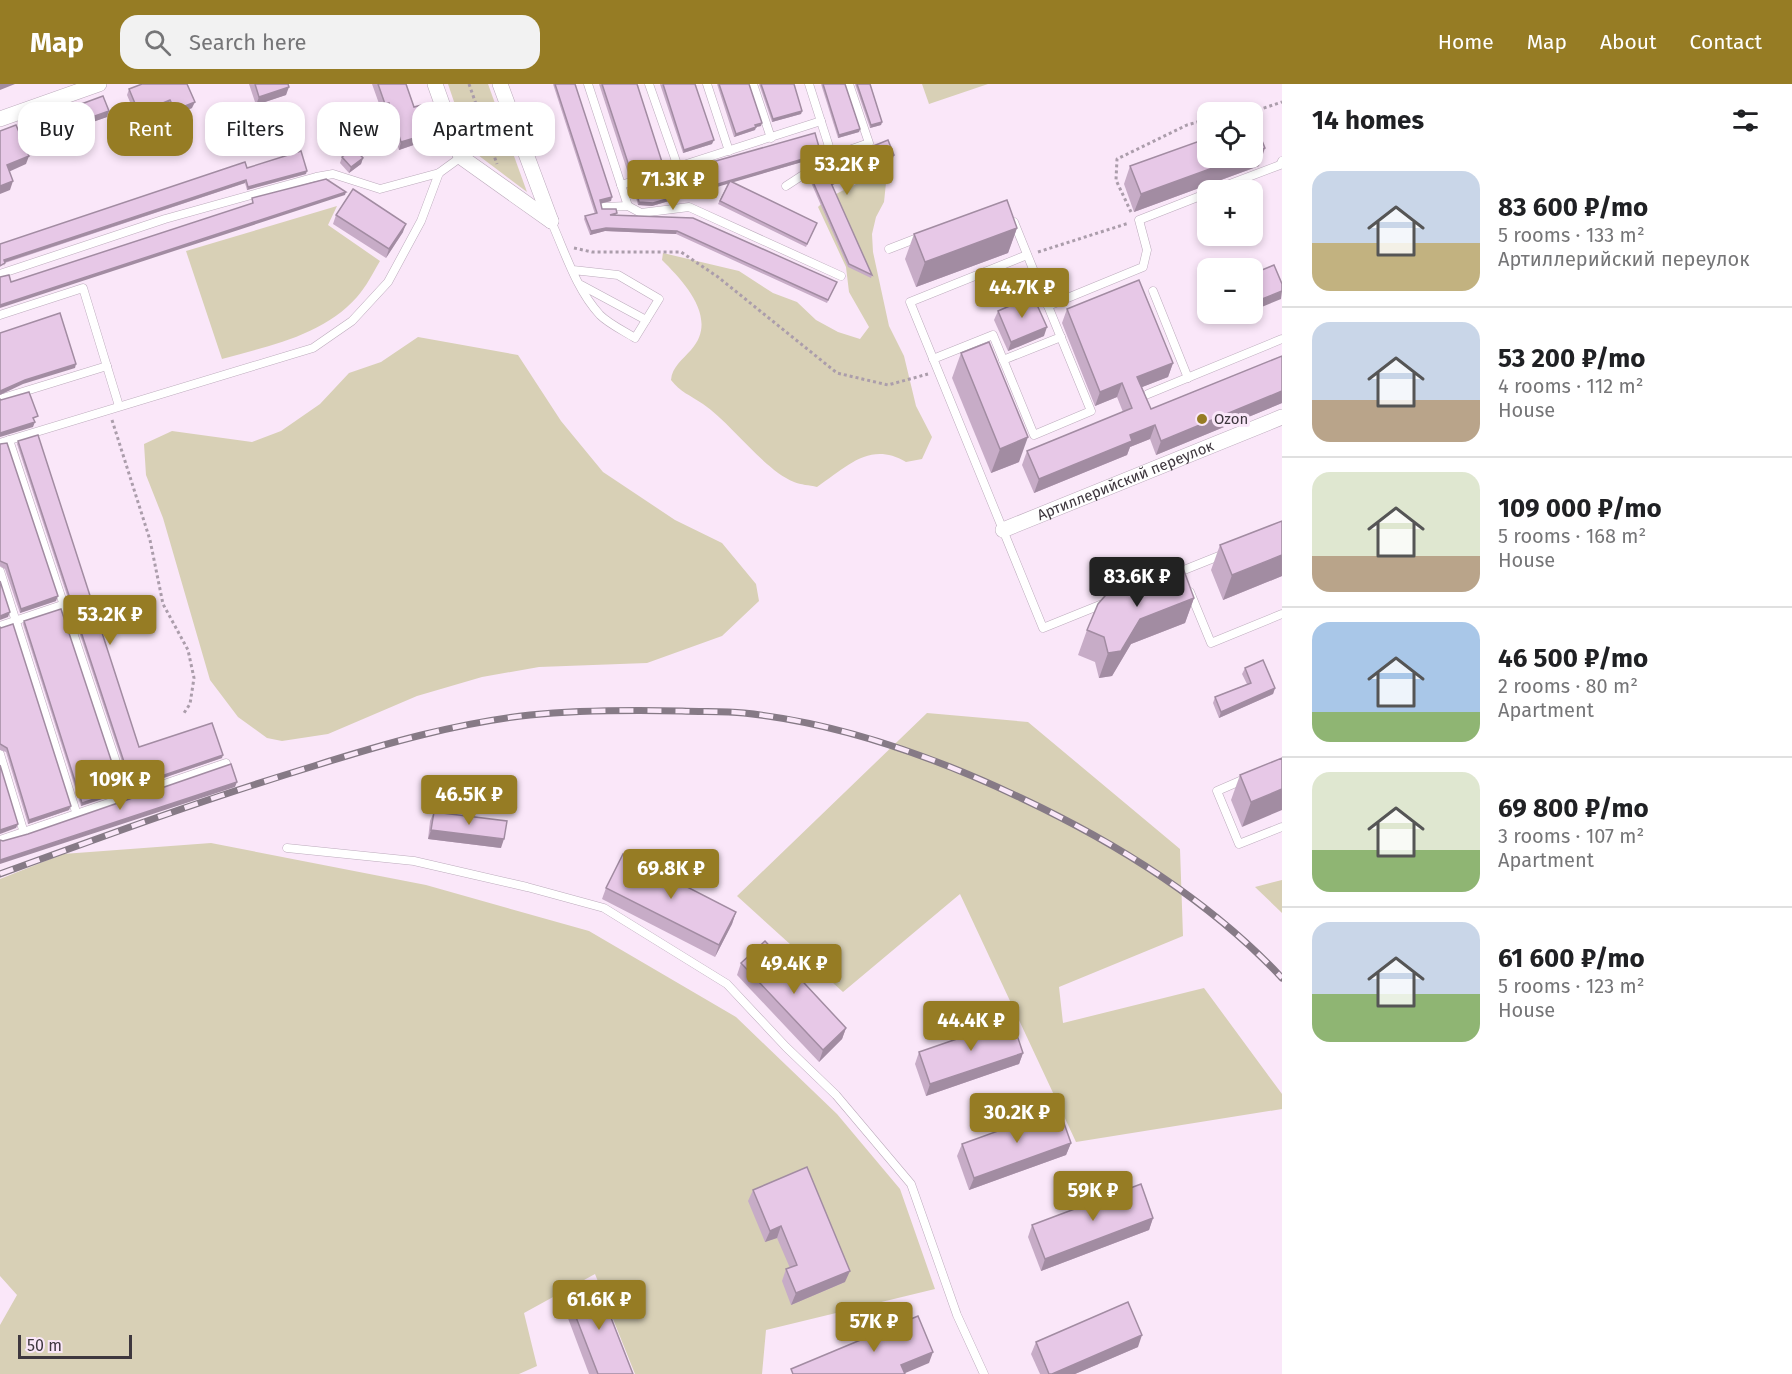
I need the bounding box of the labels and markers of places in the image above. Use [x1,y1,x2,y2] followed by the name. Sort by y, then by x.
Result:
[792,145,902,196] pin: 53.2K ₽
[618,160,728,211] pin: 71.3K ₽
[967,268,1077,319] pin: 44.7K ₽
[1214,410,1248,428] place label: Ozon
[1195,412,1209,426] marker: Ozon
[1082,557,1192,608] pin: 83.6K ₽
[55,595,165,646] pin: 53.2K ₽
[71,760,169,811] pin: 109K ₽
[414,775,524,826] pin: 46.5K ₽
[616,849,726,900] pin: 69.8K ₽
[739,944,849,995] pin: 49.4K ₽
[916,1001,1026,1052] pin: 44.4K ₽
[962,1093,1072,1144] pin: 30.2K ₽
[1051,1171,1135,1222] pin: 59K ₽
[544,1280,654,1331] pin: 61.6K ₽
[832,1302,916,1353] pin: 57K ₽

